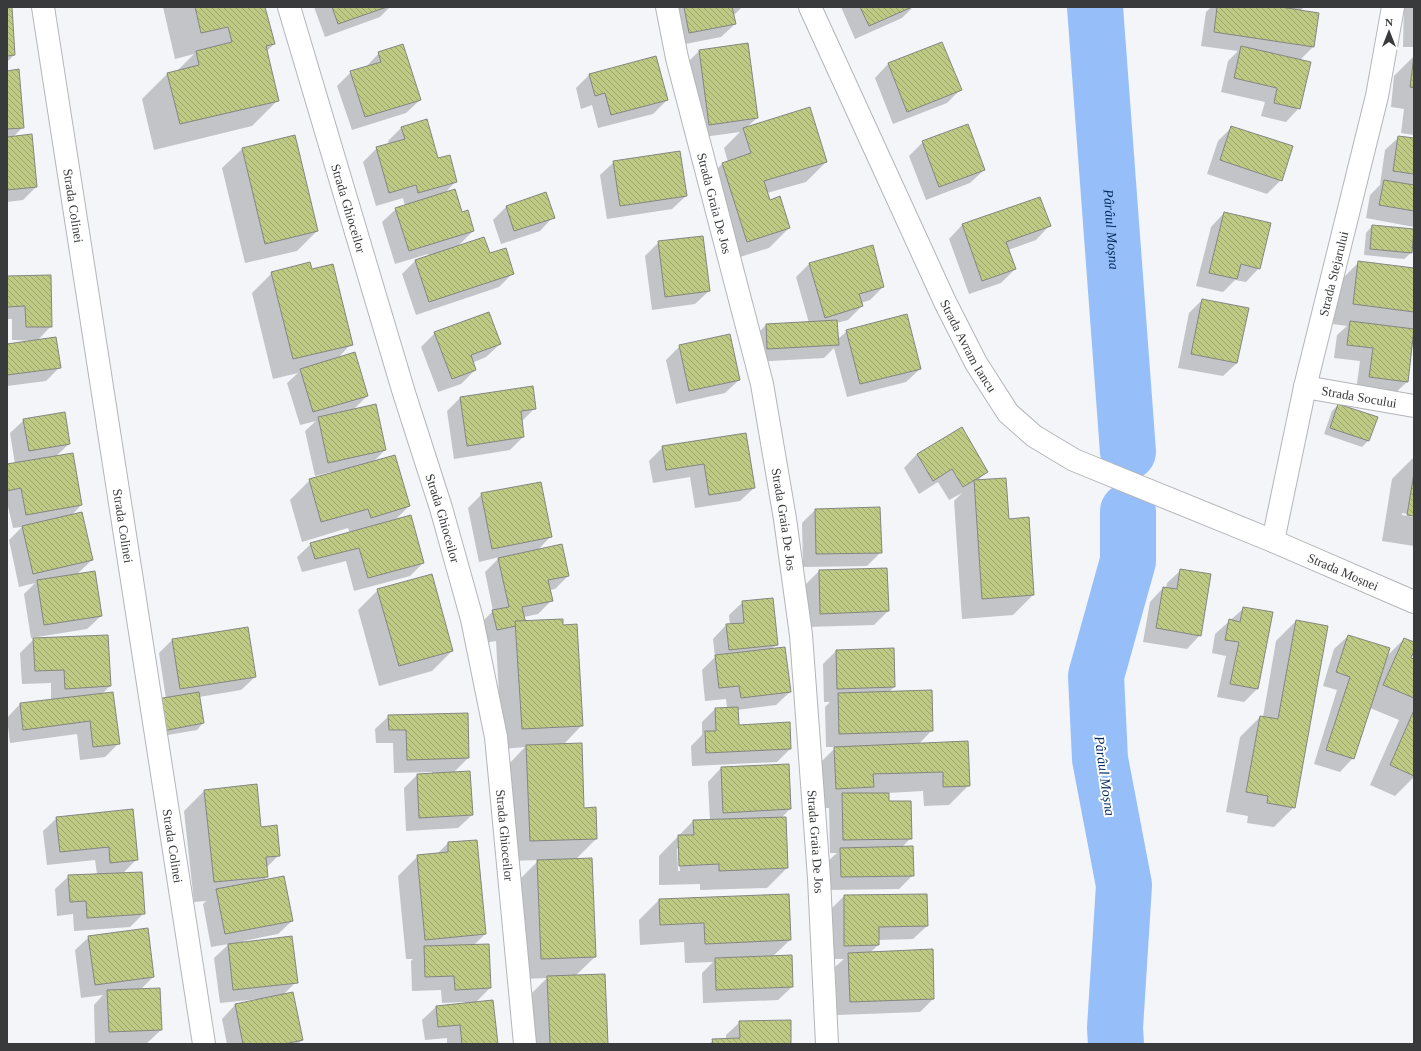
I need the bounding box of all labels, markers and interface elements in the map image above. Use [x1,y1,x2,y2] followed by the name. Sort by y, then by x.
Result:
[1369,12,1409,52] north arrow
[1385,16,1393,28] text: N
[694,151,735,255] street label: Strada Graia De Jos
[328,162,369,255] street label: Strada Ghioceilor
[60,168,87,244] street label: Strada Colinei
[1100,188,1121,270] water label: Pârâul Moșna
[1316,229,1351,318] street label: Strada Stejarului
[937,297,1000,395] street label: Strada Avram Iancu
[1320,383,1398,411] street label: Strada Socului
[768,467,799,572] street label: Strada Graia De Jos
[422,472,463,565] street label: Strada Ghioceilor
[110,488,136,564] street label: Strada Colinei
[1305,550,1381,594] street label: Strada Moșnei
[1090,734,1118,817] water label: Pârâul Moșna
[493,789,517,883] street label: Strada Ghioceilor
[804,789,827,894] street label: Strada Graia De Jos
[160,808,186,885] street label: Strada Colinei

